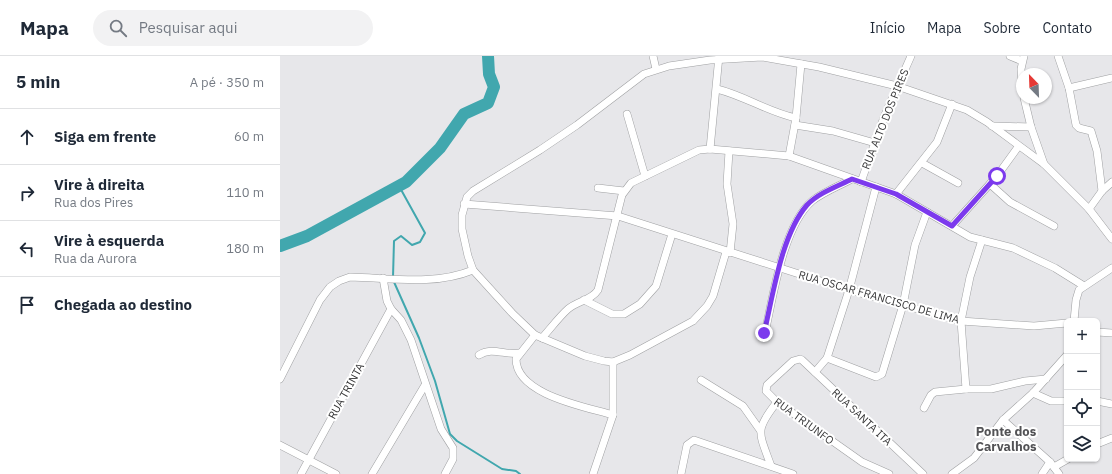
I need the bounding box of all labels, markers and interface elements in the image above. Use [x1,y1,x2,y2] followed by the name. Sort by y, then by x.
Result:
[93,10,373,46] search box
[20,16,69,40] text: Mapa
[107,17,129,39] icon: search
[139,18,237,37] text: Pesquisar aqui
[870,19,905,37] text: Início
[927,19,962,37] text: Mapa
[984,19,1020,37] text: Sobre
[1042,19,1092,37] text: Contato
[858,67,912,171] street label: RUA ALTO DOS PIRES
[1016,68,1052,104] north arrow
[16,71,60,93] text: 5 min
[190,74,264,91] text: A pé · 350 m
[16,126,38,148] icon: ahead
[54,127,156,146] text: Siga em frente
[234,128,264,145] text: 60 m
[988,167,1006,185] route start
[54,175,144,194] text: Vire à direita
[16,182,38,204] icon: right
[226,184,264,201] text: 110 m
[54,194,133,211] text: Rua dos Pires
[54,231,164,250] text: Vire à esquerda
[16,238,38,260] icon: left
[226,240,264,257] text: 180 m
[54,250,137,267] text: Rua da Aurora
[797,267,961,327] street label: RUA OSCAR FRANCISCO DE LIMA
[16,294,38,316] icon: arrive
[54,295,192,314] text: Chegada ao destino
[1064,318,1100,462] map controls
[1064,318,1100,354] button: +
[755,324,773,342] route end
[1064,354,1100,390] button: −
[325,360,367,422] street label: RUA TRINTA
[829,386,895,448] street label: RUA SANTA ITA
[1064,390,1100,426] button: locate
[771,395,837,448] street label: RUA TRIUNFO
[975,423,1037,455] district label: Ponte dos Carvalhos
[1064,426,1100,462] button: layers

